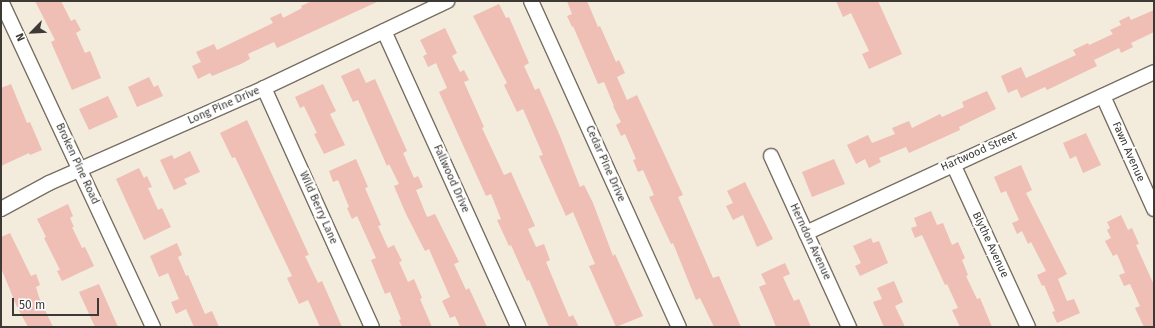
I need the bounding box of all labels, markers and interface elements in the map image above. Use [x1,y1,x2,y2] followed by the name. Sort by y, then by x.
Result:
[12,12,52,52] north arrow
[13,31,28,43] text: N
[186,84,262,128] street label: Long Pine Drive
[1109,120,1147,184] street label: Fawn Avenue
[52,121,102,207] street label: Broken Pine Road
[582,124,628,204] street label: Cedar Pine Drive
[939,129,1019,175] street label: Hartwood Street
[430,143,472,215] street label: Fallwood Drive
[296,170,340,246] street label: Wild Berry Lane
[786,202,834,282] street label: Herndon Avenue
[969,210,1011,280] street label: Blythe Avenue
[14,290,101,316] scale bar
[19,298,45,312] text: 50 m

